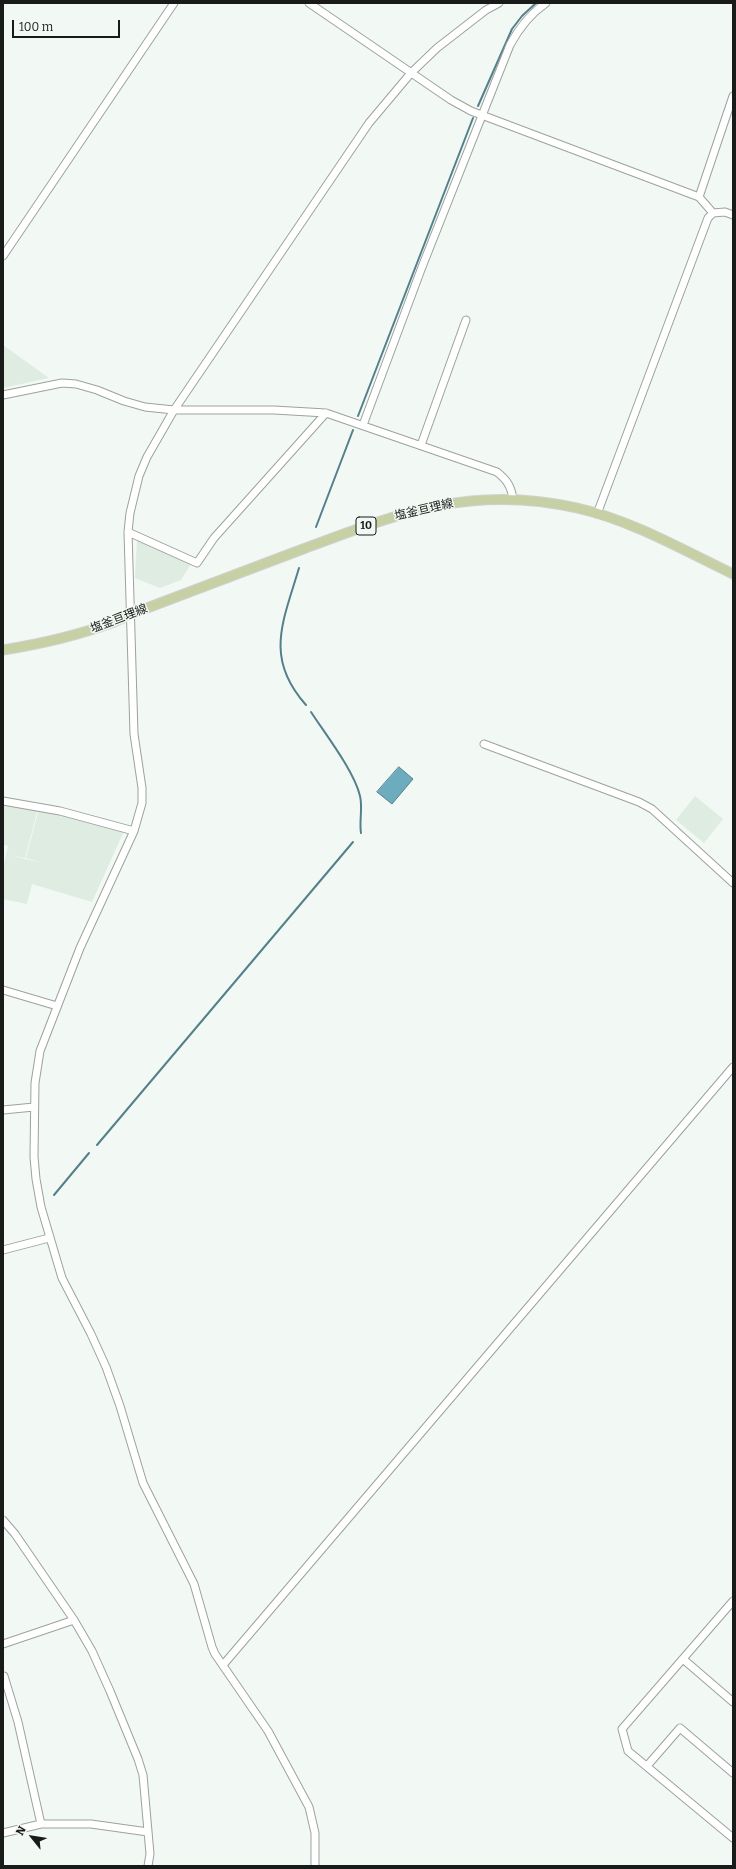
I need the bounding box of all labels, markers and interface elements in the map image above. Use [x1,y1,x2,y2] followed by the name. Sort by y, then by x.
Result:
[14,12,122,38] scale bar
[19,20,53,34] text: 100 m
[393,496,455,524] street label: 塩釜亘理線
[356,517,376,535] road number: 10
[88,602,150,636] street label: 塩釜亘理線
[12,1817,52,1857] north arrow
[13,1824,29,1838] text: N

